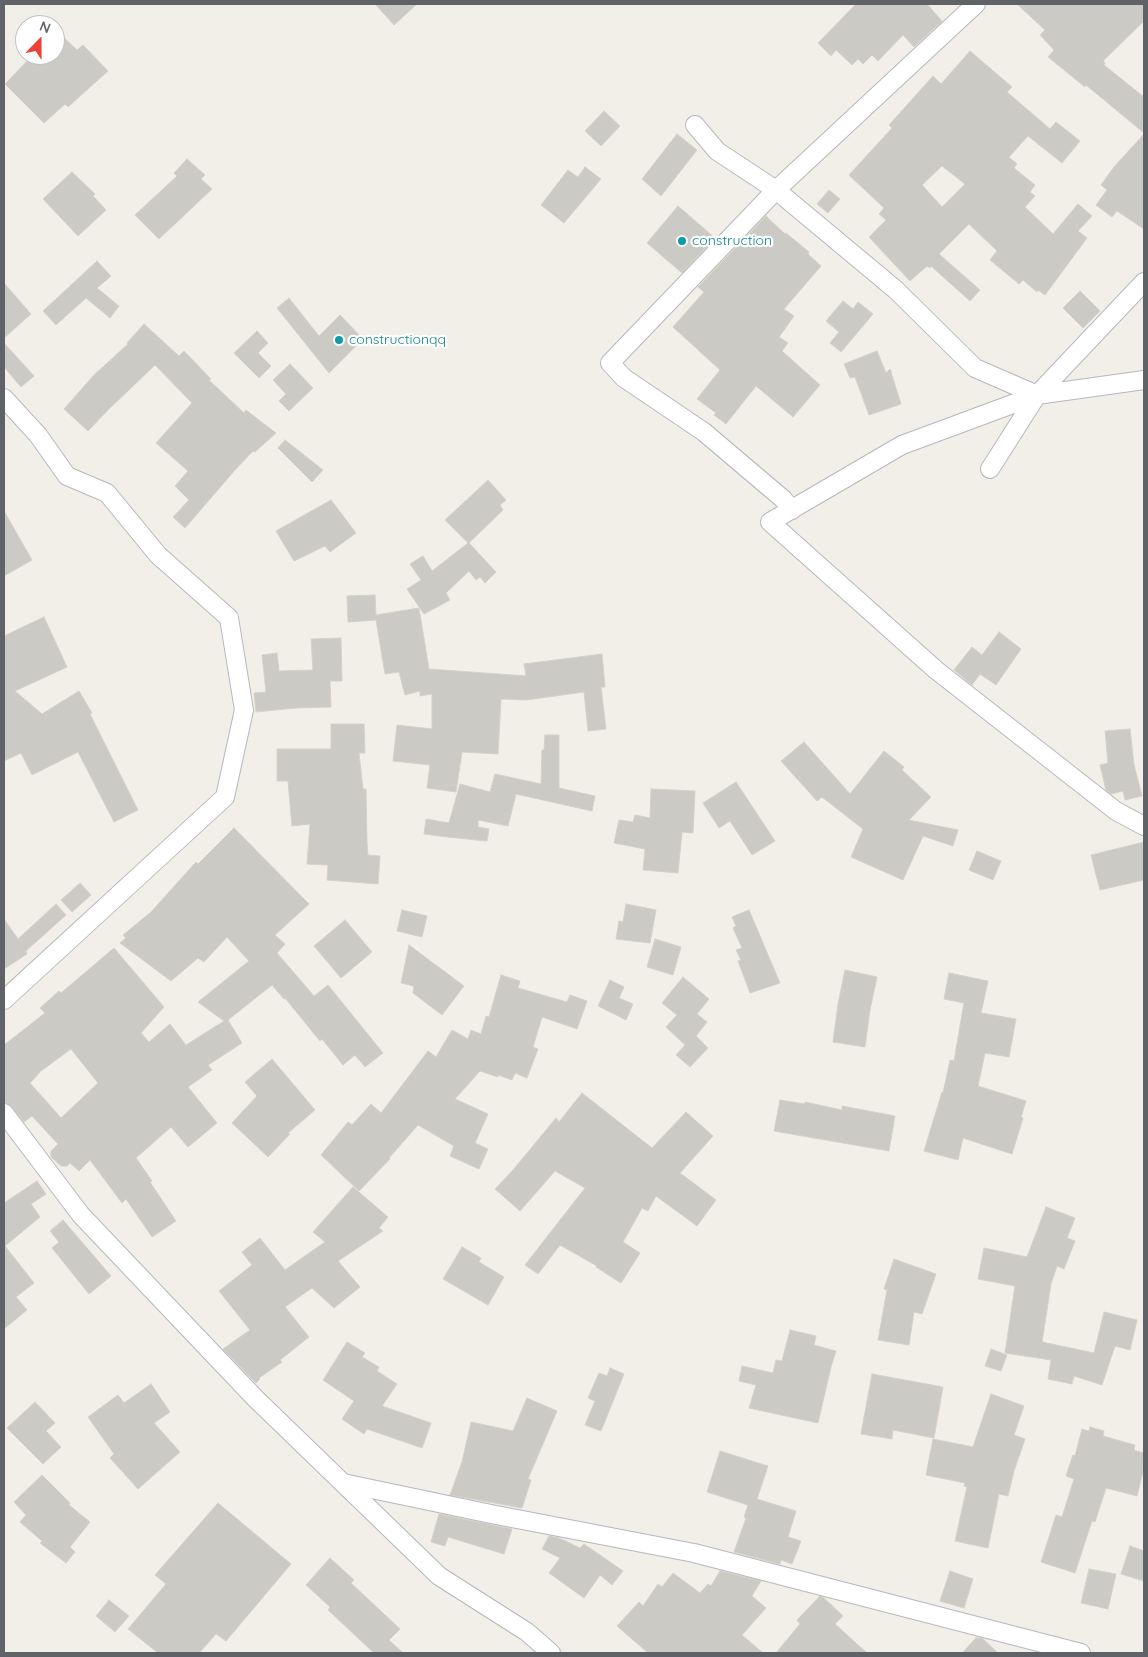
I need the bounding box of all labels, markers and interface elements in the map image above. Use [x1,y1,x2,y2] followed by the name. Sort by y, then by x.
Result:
[15,15,65,65] north arrow
[37,17,53,37] text: N
[692,233,772,249] place label: construction
[676,235,688,247] marker: construction
[349,332,446,348] place label: constructionqq
[333,334,345,346] marker: constructionqq

